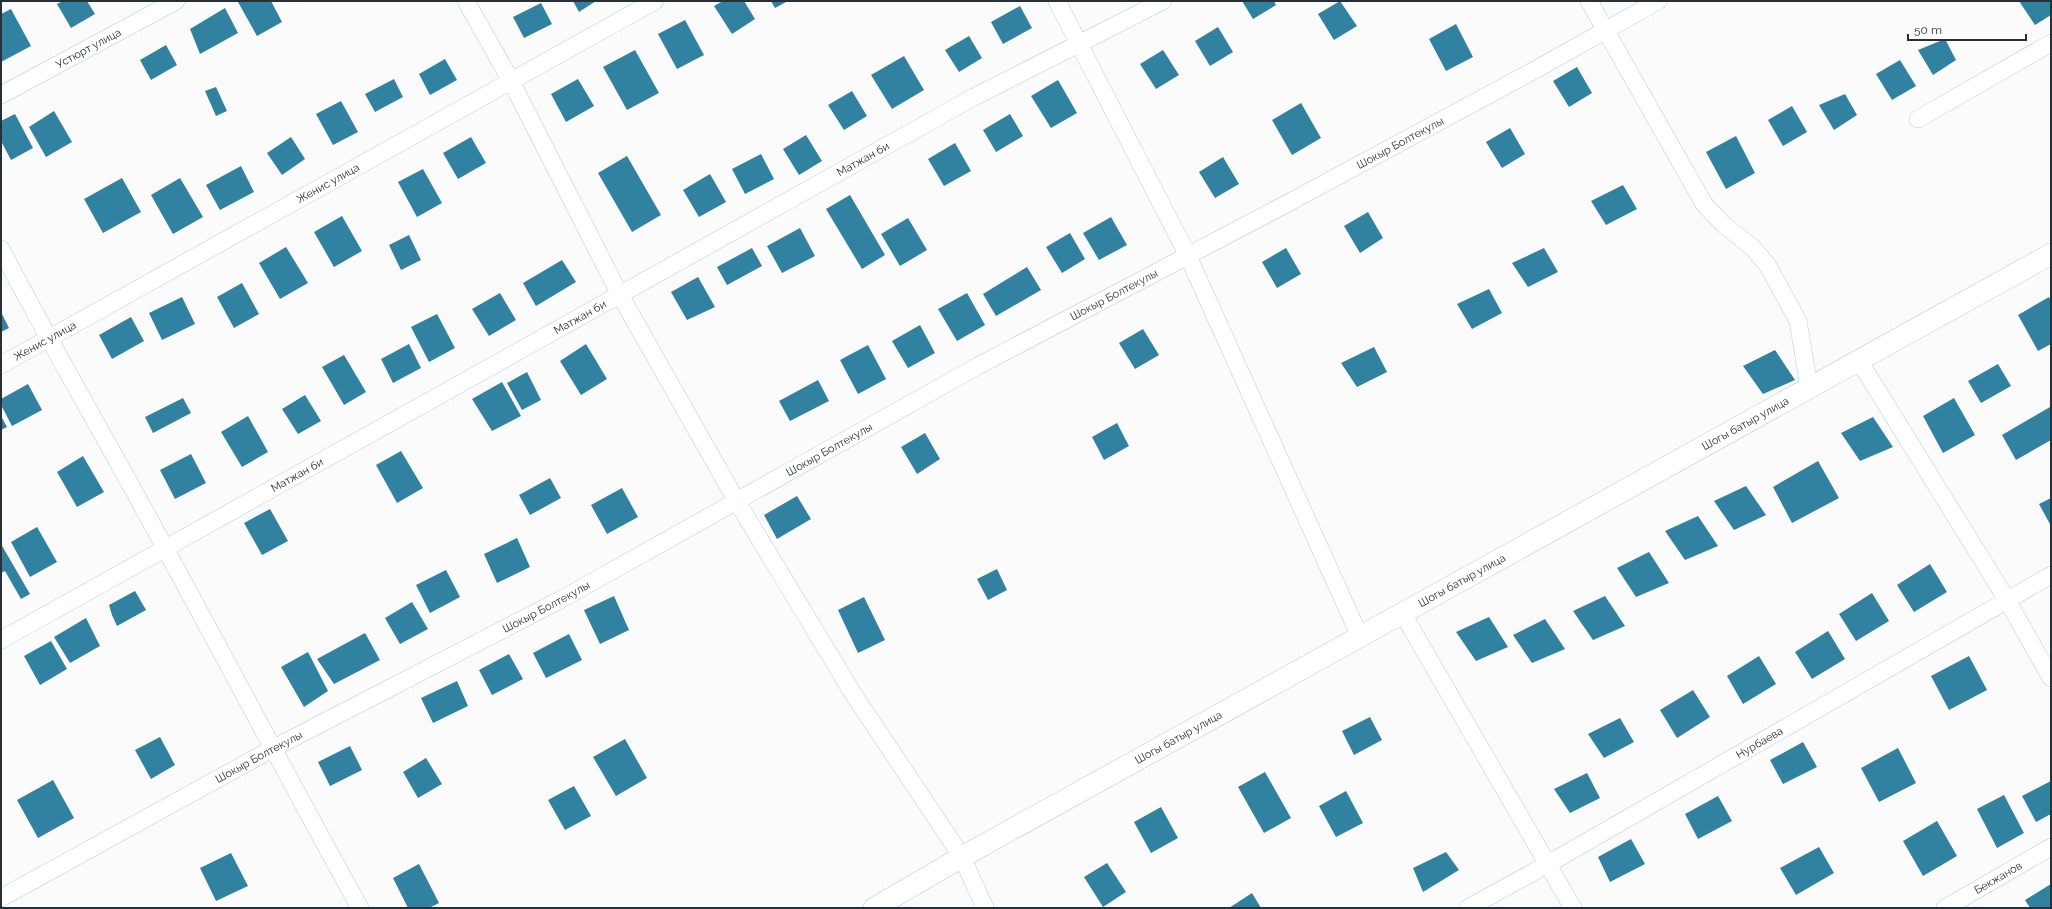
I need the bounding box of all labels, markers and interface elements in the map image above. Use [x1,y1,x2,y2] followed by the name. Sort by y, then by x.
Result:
[1908,16,2026,42] scale bar
[1914,23,1942,37] text: 50 m
[54,26,123,71] street label: Устюрт улица
[1354,114,1446,172] street label: Шокыр Болтекулы
[835,140,892,179] street label: Матжан би
[294,161,362,206] street label: Женис улица
[1068,267,1160,323] street label: Шокыр Болтекулы
[552,298,609,337] street label: Матжан би
[11,319,79,364] street label: Женис улица
[1700,394,1791,453] street label: Шогы батыр улица
[784,420,875,479] street label: Шокыр Болтекулы
[269,455,326,495] street label: Матжан би
[1416,551,1508,610] street label: Шогы батыр улица
[500,579,592,636] street label: Шокыр Болтекулы
[1133,708,1224,767] street label: Шогы батыр улица
[1734,724,1785,762] street label: Нурбаева
[213,728,305,786] street label: Шокыр Болтекулы
[1972,859,2024,897] street label: Бекжанов

